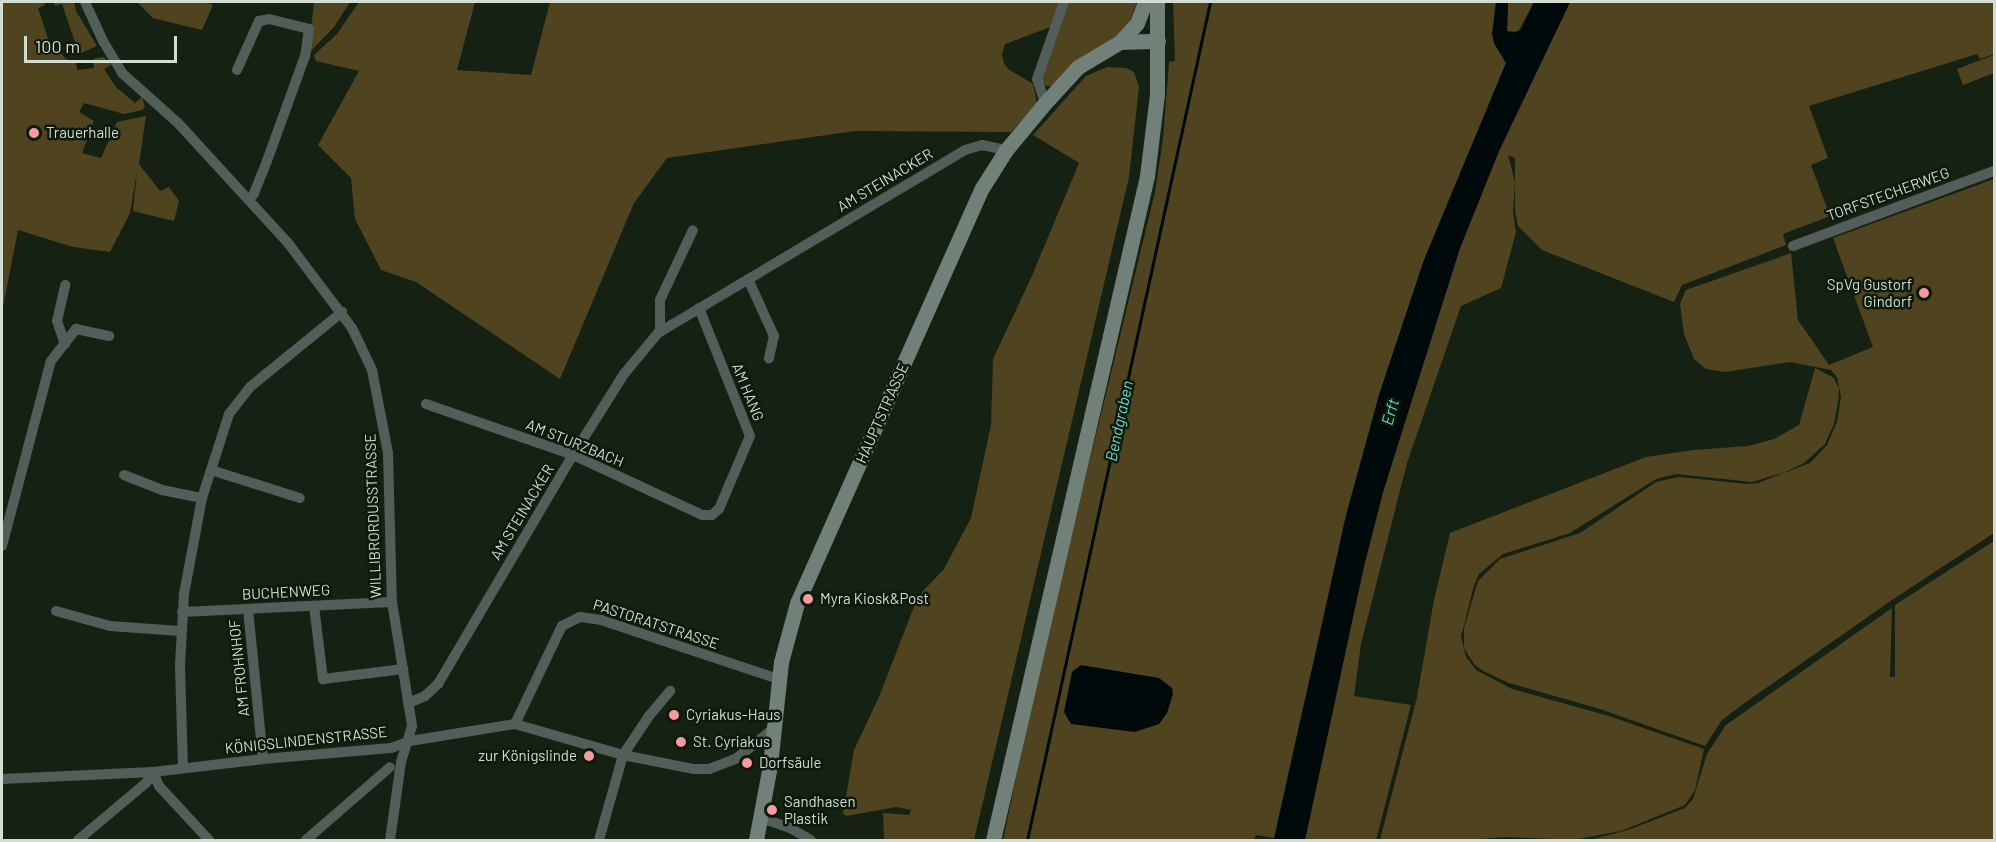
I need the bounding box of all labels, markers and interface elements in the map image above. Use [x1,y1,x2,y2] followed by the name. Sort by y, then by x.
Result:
[27,24,180,62] scale bar
[35,35,80,57] text: 100 m
[46,124,119,142] place label: Trauerhalle
[27,126,41,140] marker: Trauerhalle
[834,144,936,216] street label: AM STEINACKER
[1824,163,1952,225] street label: TORFSTECHERWEG
[1827,275,1912,310] place label: SpVg Gustorf Gindorf
[1917,286,1931,300] marker: SpVg Gustorf Gindorf
[728,360,768,424] street label: AM HANG
[852,360,912,466] street label: HAUPTSTRASSE
[1101,379,1137,463] water label: Bendgraben
[1377,397,1403,427] water label: Erft
[523,415,627,471] street label: AM STURZBACH
[361,433,385,599] street label: WILLIBRORDUSSTRASSE
[486,461,558,563] street label: AM STEINACKER
[241,581,331,603] street label: BUCHENWEG
[820,590,929,608] place label: Myra Kiosk&Post
[801,592,815,606] marker: Myra Kiosk&Post
[591,595,721,653] street label: PASTORATSTRASSE
[225,619,253,717] street label: AM FROHNHOF
[686,706,780,724] place label: Cyriakus-Haus
[667,708,681,722] marker: Cyriakus-Haus
[224,723,388,757] street label: KÖNIGSLINDENSTRASSE
[693,733,770,751] place label: St. Cyriakus
[674,735,688,749] marker: St. Cyriakus
[478,747,577,765] place label: zur Königslinde
[582,749,596,763] marker: zur Königslinde
[759,754,822,772] place label: Dorfsäule
[740,756,754,770] marker: Dorfsäule
[784,792,856,827] place label: Sandhasen Plastik
[765,803,779,817] marker: Sandhasen Plastik

